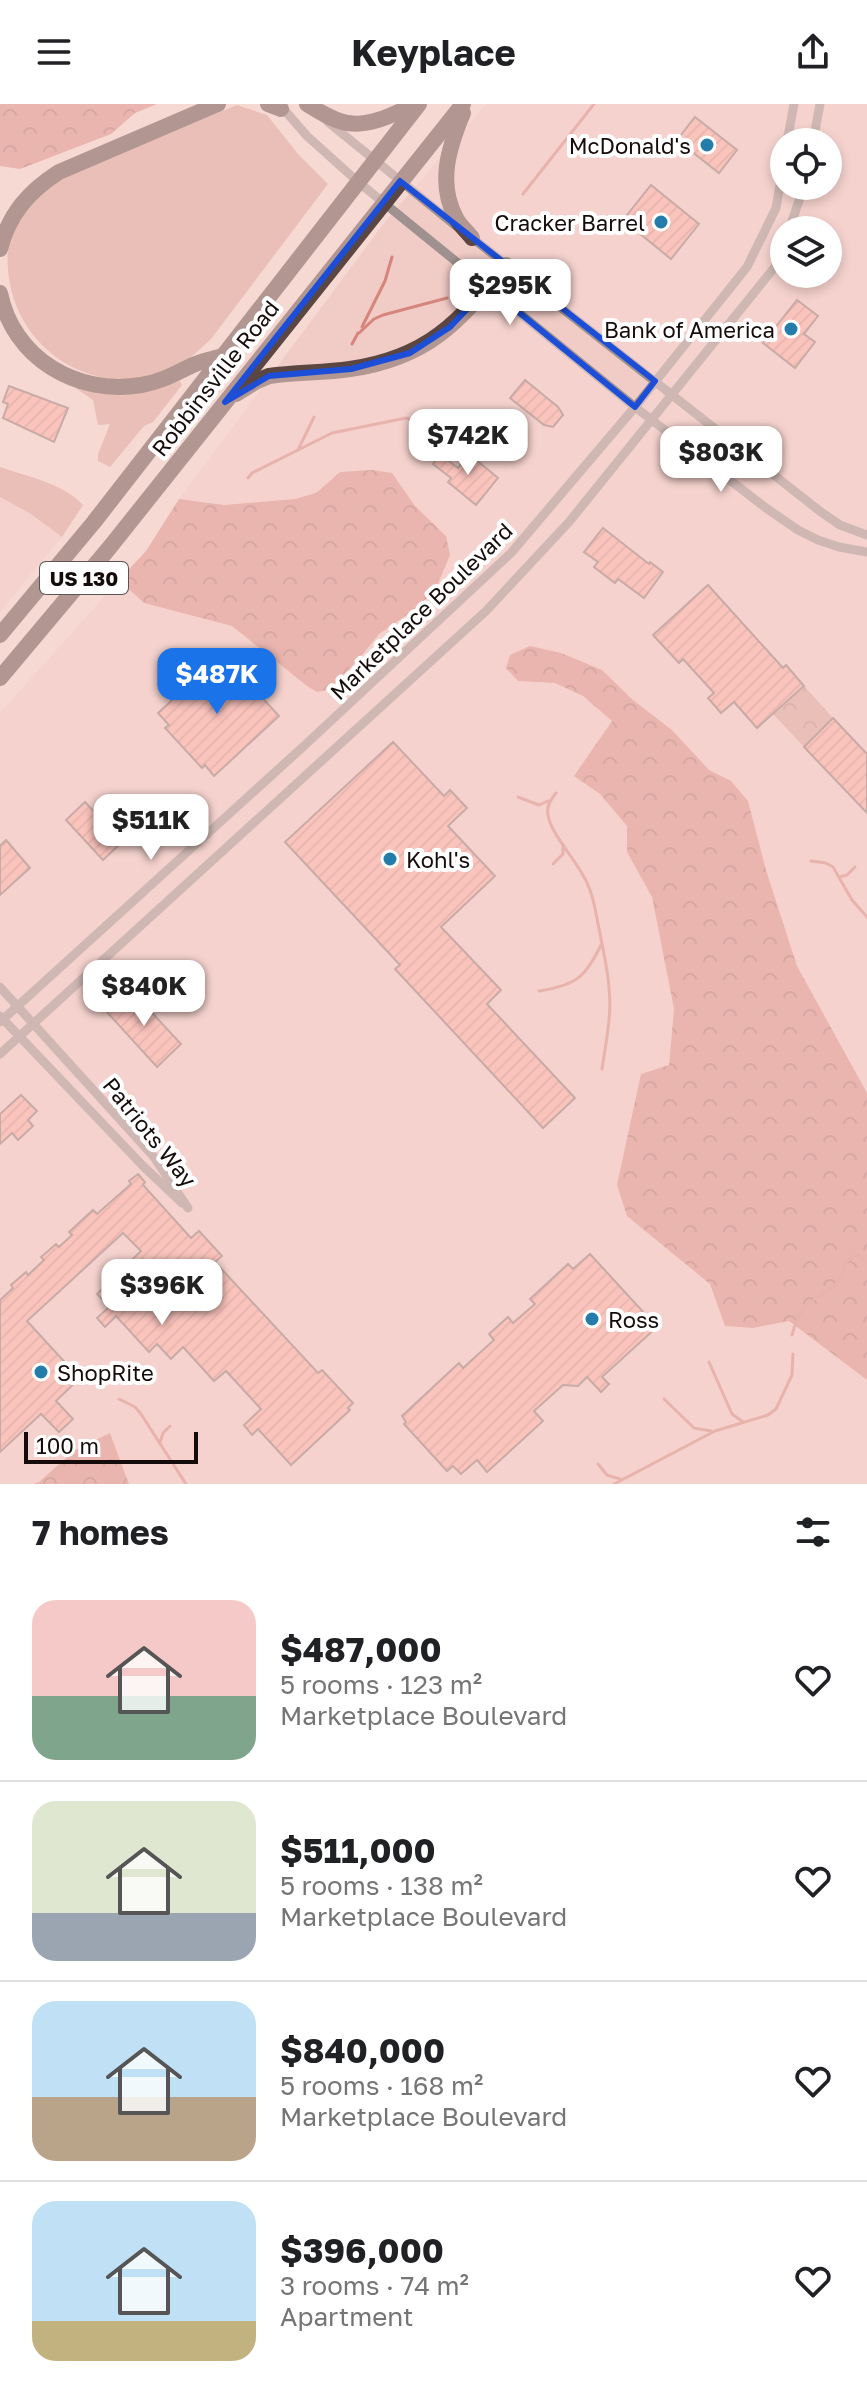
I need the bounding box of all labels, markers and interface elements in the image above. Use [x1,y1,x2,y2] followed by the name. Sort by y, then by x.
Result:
[32,30,76,74] icon: menu
[791,30,835,74] icon: share
[351,31,516,74] text: Keyplace
[770,128,842,288] map controls
[770,128,842,200] button: locate
[569,132,691,159] place label: McDonald's
[698,136,716,154] marker: McDonald's
[495,209,645,236] place label: Cracker Barrel
[652,213,670,231] marker: Cracker Barrel
[770,216,842,288] button: layers
[454,259,566,327] pin: $295K
[468,269,552,300] text: $295K
[146,295,284,461] street label: Robbinsville Road
[604,316,775,343] place label: Bank of America
[782,320,800,338] marker: Bank of America
[412,409,524,477] pin: $742K
[427,419,509,450] text: $742K
[665,426,777,494] pin: $803K
[678,436,764,467] text: $803K
[324,517,518,705] street label: Marketplace Boulevard
[40,562,128,594] road number: US 130
[161,648,273,716] pin: $487K
[175,658,259,689] text: $487K
[95,794,207,862] pin: $511K
[112,804,190,835] text: $511K
[406,846,470,873] place label: Kohl's
[381,850,399,868] marker: Kohl's
[88,960,200,1028] pin: $840K
[101,970,187,1001] text: $840K
[98,1072,202,1192] street label: Patriots Way
[106,1259,218,1327] pin: $396K
[119,1269,205,1300] text: $396K
[608,1306,659,1333] place label: Ross
[583,1310,601,1328] marker: Ross
[57,1359,154,1386] place label: ShopRite
[32,1363,50,1381] marker: ShopRite
[24,1428,198,1464] scale bar
[36,1432,99,1459] text: 100 m
[791,1510,835,1554] icon: filters
[32,1512,169,1552] text: 7 homes
[280,1629,442,1669] text: $487,000
[96,1632,192,1728] icon: home
[791,1658,835,1702] icon: heart
[280,1669,482,1700] text: 5 rooms · 123 m²
[280,1700,567,1731] text: Marketplace Boulevard
[280,1830,436,1870] text: $511,000
[96,1833,192,1929] icon: home
[791,1859,835,1903] icon: heart
[280,1870,483,1901] text: 5 rooms · 138 m²
[280,1901,567,1932] text: Marketplace Boulevard
[280,2030,445,2070] text: $840,000
[96,2033,192,2129] icon: home
[791,2059,835,2103] icon: heart
[280,2070,483,2101] text: 5 rooms · 168 m²
[280,2101,567,2132] text: Marketplace Boulevard
[280,2230,444,2270] text: $396,000
[96,2233,192,2329] icon: home
[791,2259,835,2303] icon: heart
[280,2270,469,2301] text: 3 rooms · 74 m²
[280,2301,413,2332] text: Apartment

